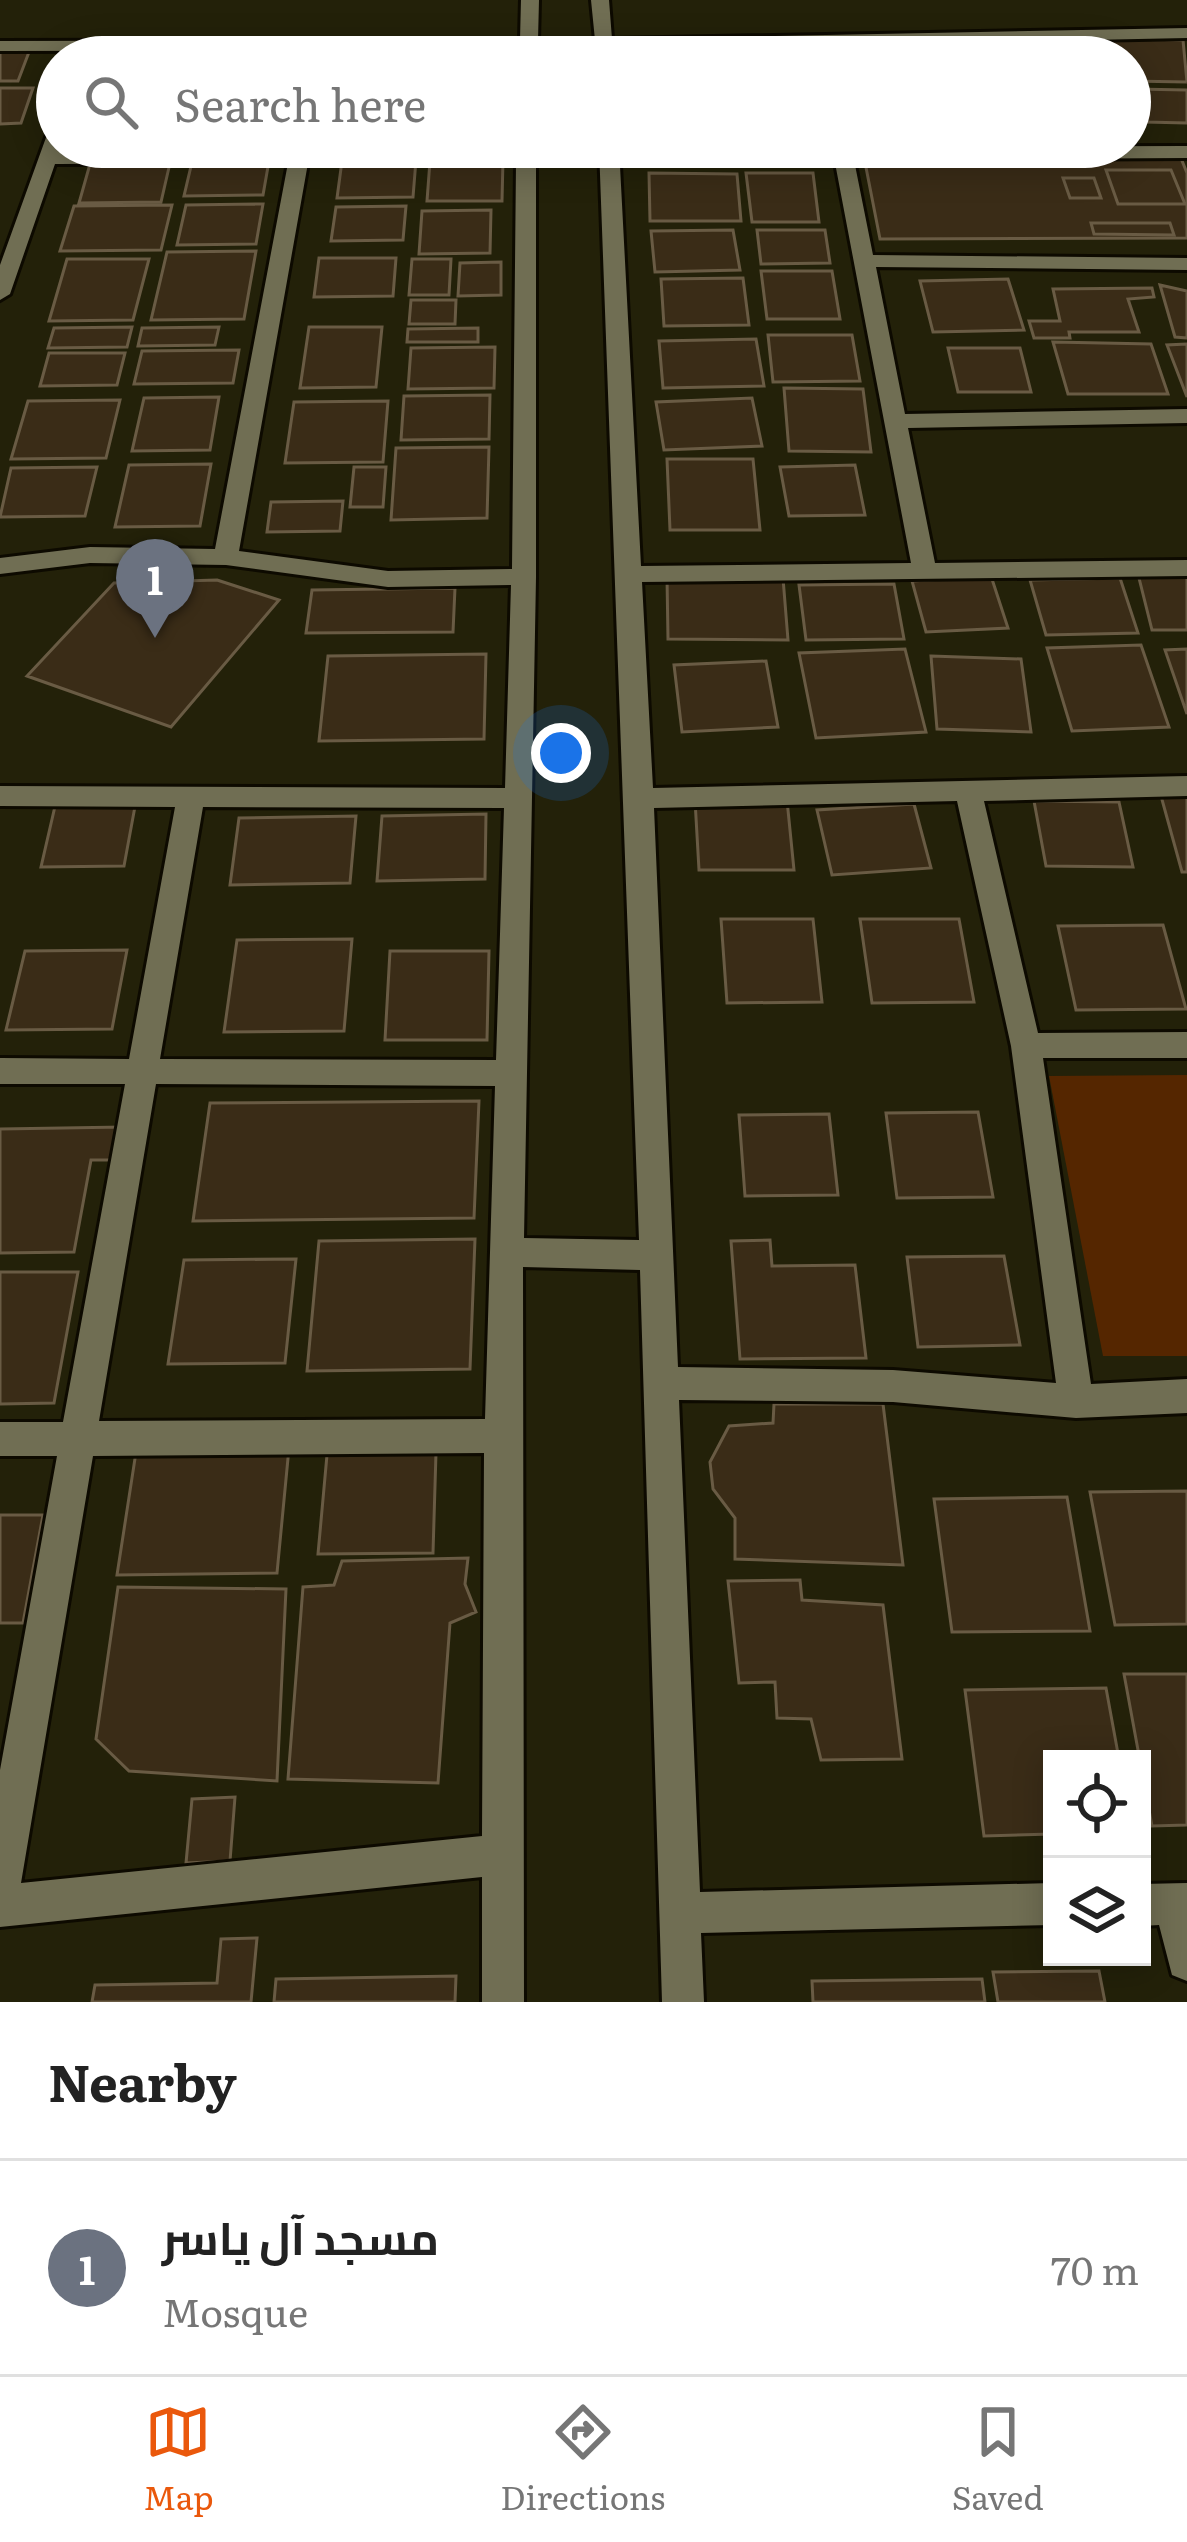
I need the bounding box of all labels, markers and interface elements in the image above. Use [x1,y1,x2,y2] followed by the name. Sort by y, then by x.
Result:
[36,36,1151,168] search box
[78,69,144,135] icon: search
[174,69,426,136] text: Search here
[116,539,194,638] pin: 1
[531,723,591,783] your location
[1043,1750,1151,1966] map controls
[1043,1750,1151,1858] button: locate
[1043,1858,1151,1966] button: layers
[48,2042,237,2118] text: Nearby
[162,2202,439,2269] text: مسجد آل ياسر
[79,2239,95,2297] text: 1
[1051,2239,1139,2297] text: 70 m
[162,2281,308,2339] text: Mosque
[143,2399,214,2520] tab: Map
[500,2399,665,2520] tab: Directions
[952,2399,1044,2520] tab: Saved

